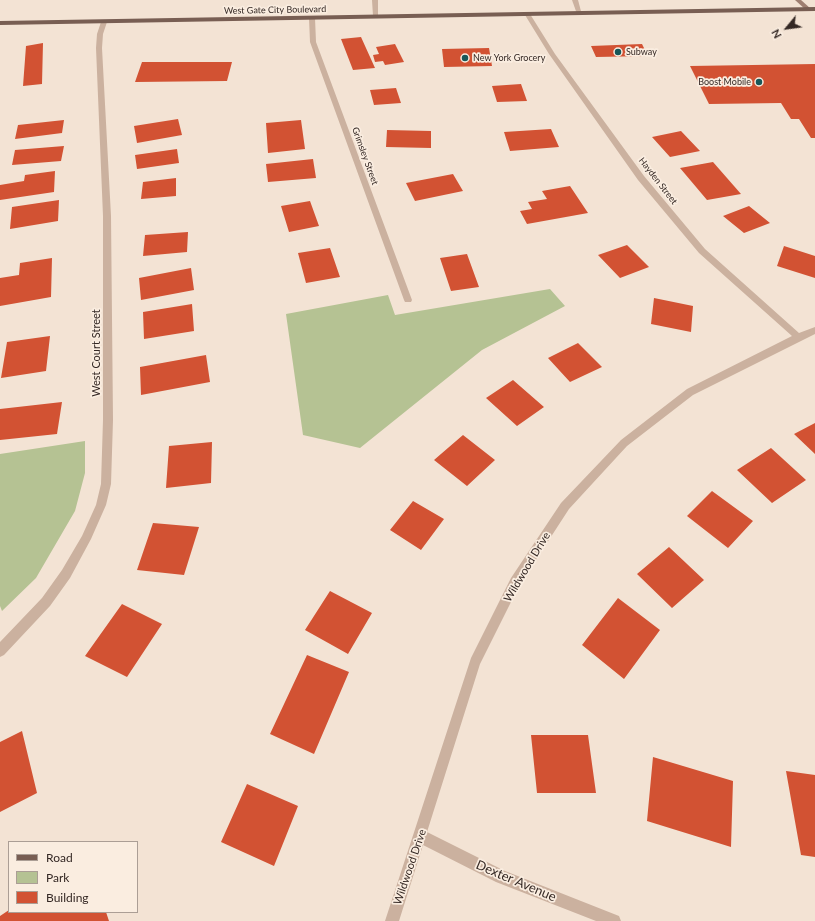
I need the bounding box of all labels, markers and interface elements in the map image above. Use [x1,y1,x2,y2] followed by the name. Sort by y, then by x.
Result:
[224,4,326,16] street label: West Gate City Boulevard
[767,8,807,48] north arrow
[768,27,784,41] text: N
[613,47,623,57] marker: Subway
[626,47,657,57] place label: Subway
[460,53,470,63] marker: New York Grocery
[473,53,545,63] place label: New York Grocery
[698,77,751,87] place label: Boost Mobile
[754,77,764,87] marker: Boost Mobile
[350,126,380,186] street label: Grimsley Street
[636,155,680,207] street label: Hayden Street
[89,309,103,397] street label: West Court Street
[501,530,553,604] street label: Wildwood Drive
[391,828,429,906] street label: Wildwood Drive
[8,841,138,913] legend
[46,850,73,865] text: Road
[474,857,558,905] street label: Dexter Avenue
[46,870,69,885] text: Park
[46,890,89,905] text: Building

